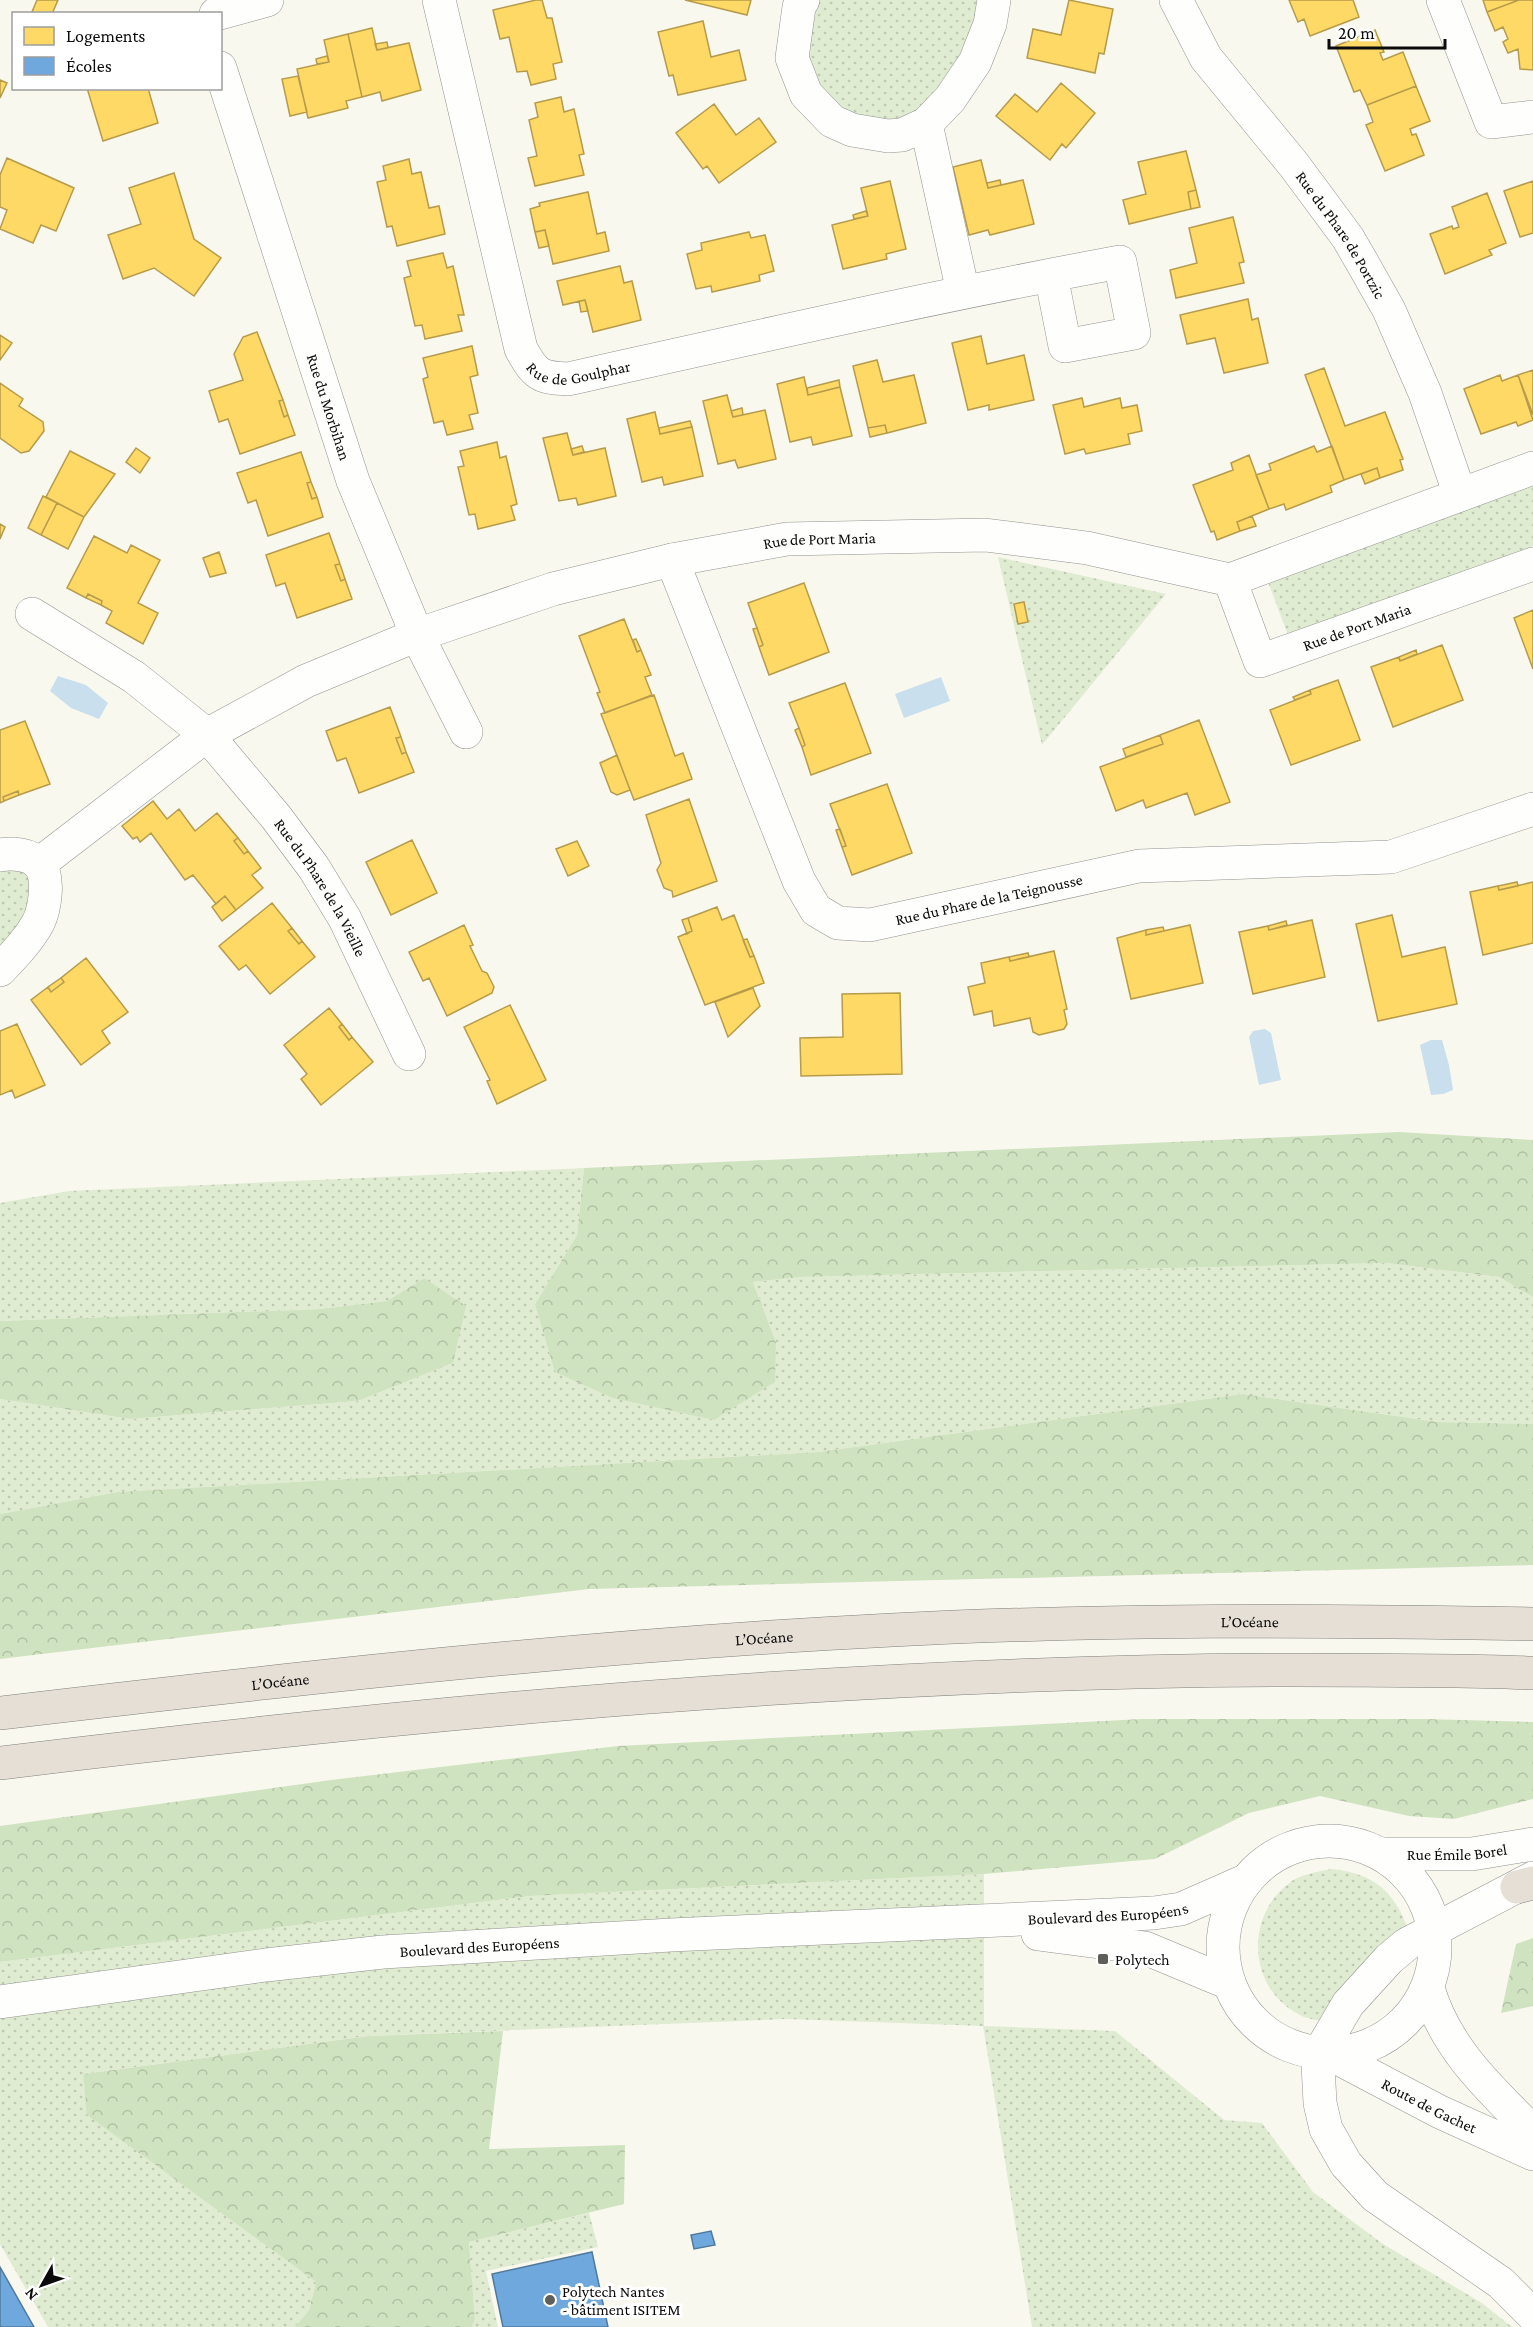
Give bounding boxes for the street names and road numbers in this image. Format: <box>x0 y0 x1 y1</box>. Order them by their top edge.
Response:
street label: Rue du Phare de Portzic <box>1292 168 1389 302</box>
street label: Rue du Morbihan <box>304 352 354 463</box>
street label: Rue de Goulphar <box>523 357 632 388</box>
street label: Rue de Port Maria <box>762 529 877 552</box>
street label: Rue de Port Maria <box>1301 600 1414 654</box>
street label: Rue du Phare de la Vieille <box>271 815 369 959</box>
street label: Rue du Phare de la Teignousse <box>894 871 1084 928</box>
street label: L’Océane <box>1221 1613 1279 1630</box>
street label: L’Océane <box>735 1628 794 1648</box>
street label: L’Océane <box>250 1670 310 1693</box>
street label: Rue Émile Borel <box>1407 1840 1508 1863</box>
street label: Boulevard des Européens <box>1027 1899 1191 1928</box>
street label: Boulevard des Européens <box>399 1934 560 1960</box>
street label: Route de Gachet <box>1379 2075 1480 2137</box>

